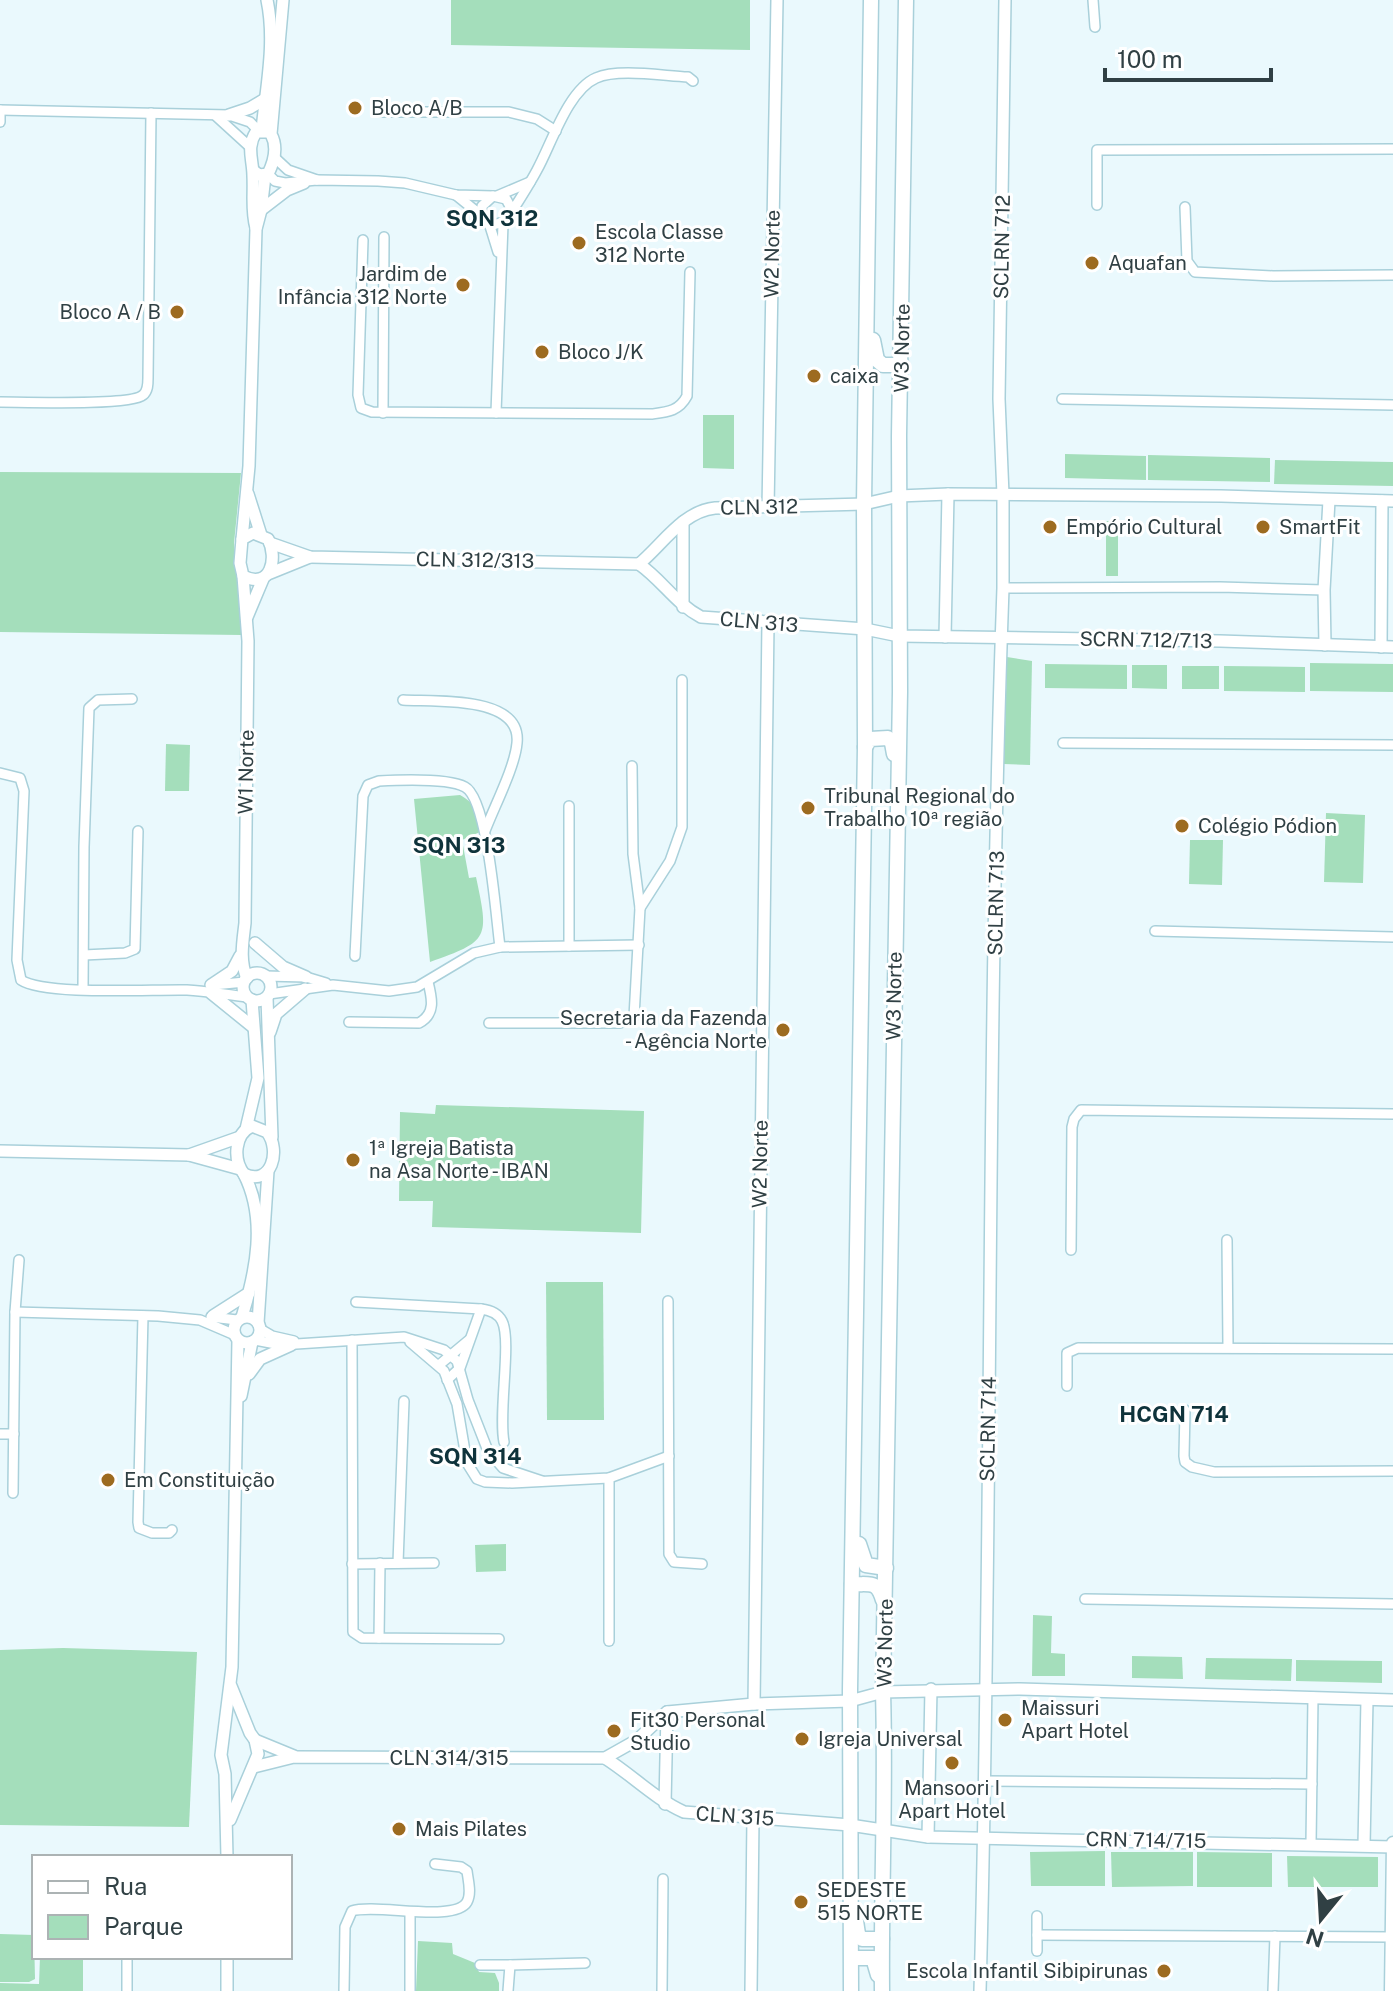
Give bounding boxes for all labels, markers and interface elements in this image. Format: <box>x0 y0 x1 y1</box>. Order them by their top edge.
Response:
scale bar <box>1105 32 1271 82</box>
text: 100 m <box>1117 45 1183 73</box>
place label: Bloco A/B <box>371 96 463 120</box>
marker: Bloco A/B <box>346 99 364 117</box>
street label: SCLRN 712 <box>989 195 1015 299</box>
district label: SQN 312 <box>446 205 538 231</box>
street label: W2 Norte <box>759 210 785 298</box>
place label: Escola Classe 312 Norte <box>595 220 724 267</box>
marker: Escola Classe 312 Norte <box>570 234 588 252</box>
place label: Aquafan <box>1108 251 1187 275</box>
marker: Aquafan <box>1083 254 1101 272</box>
place label: Jardim de Infância 312 Norte <box>278 262 447 309</box>
marker: Jardim de Infância 312 Norte <box>454 276 472 294</box>
place label: Bloco A / B <box>60 300 161 324</box>
marker: Bloco A / B <box>168 303 186 321</box>
street label: W3 Norte <box>889 303 915 393</box>
place label: Bloco J/K <box>558 340 644 364</box>
marker: Bloco J/K <box>533 343 551 361</box>
place label: caixa <box>830 364 879 388</box>
marker: caixa <box>805 367 823 385</box>
street label: CLN 312 <box>720 494 798 520</box>
place label: Empório Cultural <box>1066 515 1222 539</box>
place label: SmartFit <box>1279 515 1361 539</box>
marker: Empório Cultural <box>1041 518 1059 536</box>
marker: SmartFit <box>1254 518 1272 536</box>
street label: CLN 312/313 <box>416 547 534 573</box>
street label: CLN 313 <box>719 607 799 637</box>
street label: SCRN 712/713 <box>1079 627 1213 653</box>
street label: W1 Norte <box>233 729 259 815</box>
place label: Tribunal Regional do Trabalho 10ª região <box>824 784 1015 831</box>
marker: Tribunal Regional do Trabalho 10ª região <box>799 799 817 817</box>
place label: Colégio Pódion <box>1198 814 1337 838</box>
marker: Colégio Pódion <box>1173 817 1191 835</box>
district label: SQN 313 <box>413 832 505 858</box>
street label: SCLRN 713 <box>983 850 1009 956</box>
street label: W3 Norte <box>881 951 907 1041</box>
place label: Secretaria da Fazenda - Agência Norte <box>560 1006 767 1053</box>
marker: Secretaria da Fazenda - Agência Norte <box>774 1021 792 1039</box>
street label: W2 Norte <box>747 1120 773 1208</box>
place label: 1ª Igreja Batista na Asa Norte - IBAN <box>369 1136 549 1183</box>
marker: 1ª Igreja Batista na Asa Norte - IBAN <box>344 1151 362 1169</box>
street label: SCLRN 714 <box>975 1376 1001 1482</box>
district label: HCGN 714 <box>1119 1401 1229 1427</box>
district label: SQN 314 <box>429 1443 521 1469</box>
place label: Em Constituição <box>124 1468 275 1492</box>
marker: Em Constituição <box>99 1471 117 1489</box>
street label: W3 Norte <box>872 1598 898 1688</box>
place label: Maissuri Apart Hotel <box>1021 1696 1129 1743</box>
place label: Fit30 Personal Studio <box>630 1708 766 1755</box>
marker: Maissuri Apart Hotel <box>996 1711 1014 1729</box>
marker: Fit30 Personal Studio <box>605 1722 623 1740</box>
place label: Igreja Universal <box>818 1727 963 1751</box>
marker: Igreja Universal <box>793 1730 811 1748</box>
street label: CLN 314/315 <box>389 1746 509 1770</box>
marker: Mansoori I Apart Hotel <box>943 1754 961 1772</box>
place label: Mansoori I Apart Hotel <box>898 1776 1006 1823</box>
street label: CLN 315 <box>695 1801 775 1831</box>
place label: Mais Pilates <box>415 1817 527 1841</box>
marker: Mais Pilates <box>390 1820 408 1838</box>
street label: CRN 714/715 <box>1085 1827 1207 1853</box>
legend <box>32 1855 292 1959</box>
text: Rua <box>104 1872 147 1900</box>
place label: SEDESTE 515 NORTE <box>817 1878 923 1925</box>
north arrow <box>1281 1879 1361 1959</box>
marker: SEDESTE 515 NORTE <box>792 1893 810 1911</box>
text: Parque <box>104 1912 183 1940</box>
text: N <box>1303 1923 1327 1953</box>
place label: Escola Infantil Sibipirunas <box>906 1959 1148 1983</box>
marker: Escola Infantil Sibipirunas <box>1155 1962 1173 1980</box>

